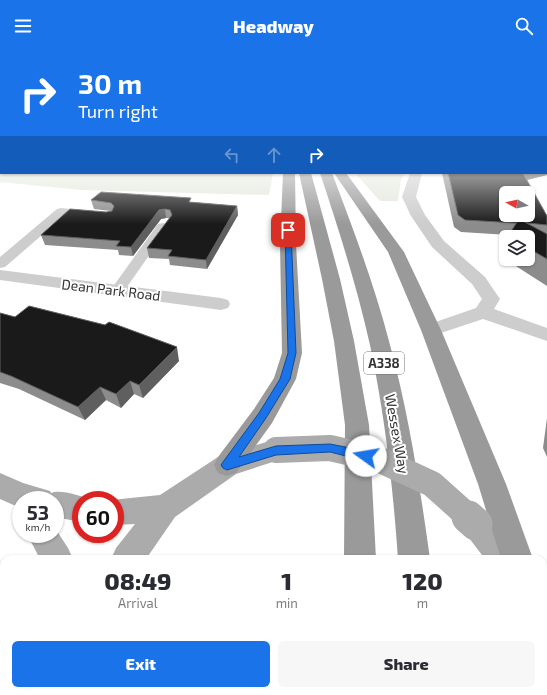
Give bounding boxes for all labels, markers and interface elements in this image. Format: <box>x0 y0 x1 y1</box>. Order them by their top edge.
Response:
icon: menu <box>12 15 34 37</box>
text: Headway <box>233 15 314 37</box>
icon: search <box>513 15 535 37</box>
text: 30 m <box>78 66 142 100</box>
icon: right <box>12 68 64 120</box>
text: Turn right <box>78 100 158 122</box>
icon: left <box>221 144 243 166</box>
icon: ahead <box>263 144 285 166</box>
icon: right <box>305 144 327 166</box>
north arrow <box>499 186 535 222</box>
map controls <box>499 186 535 266</box>
pin <box>271 213 305 247</box>
icon: arrive <box>277 219 299 241</box>
button: layers <box>499 230 535 266</box>
street label: Dean Park Road <box>61 275 162 304</box>
road number: A338 <box>364 352 404 374</box>
street label: Wessex Way <box>382 393 413 476</box>
position arrow <box>345 435 387 477</box>
speed limit sign: 60 <box>72 491 124 543</box>
text: 53 <box>27 500 49 524</box>
text: km/h <box>26 521 50 533</box>
text: 08:49 <box>104 566 171 595</box>
text: 1 <box>281 566 292 595</box>
text: 120 <box>402 566 443 595</box>
text: Arrival <box>118 595 158 611</box>
text: min <box>276 595 298 611</box>
text: m <box>417 595 428 611</box>
button: Exit <box>12 641 270 687</box>
button: Share <box>278 641 535 687</box>

